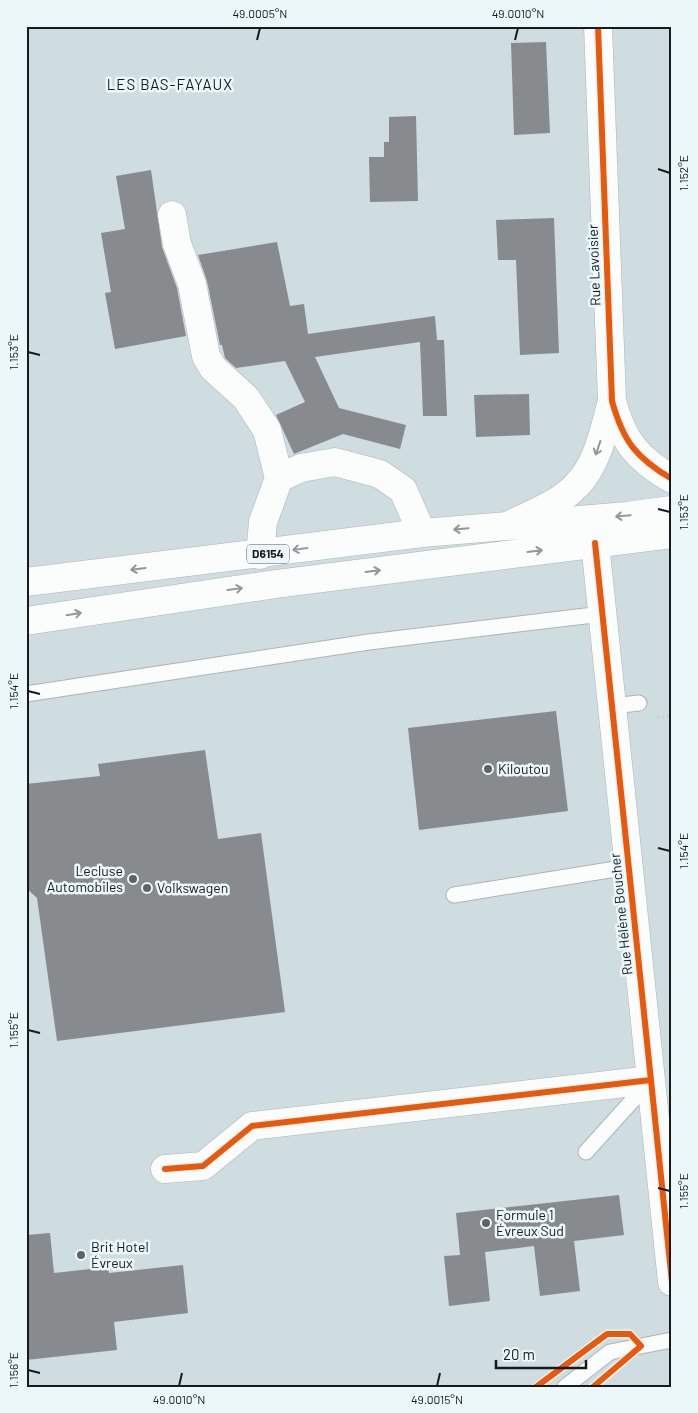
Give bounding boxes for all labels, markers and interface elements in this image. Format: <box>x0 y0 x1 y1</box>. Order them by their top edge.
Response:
text: 49.0005°N <box>233 6 288 20</box>
text: 49.0010°N <box>492 6 544 20</box>
district label: LES BAS-FAYAUX <box>107 75 233 93</box>
text: 1.152°E <box>676 155 690 191</box>
street label: Rue Lavoisier <box>584 224 603 306</box>
text: 1.153°E <box>6 334 20 370</box>
one-way arrow <box>593 440 602 455</box>
text: 1.153°E <box>676 494 690 530</box>
one-way arrow <box>616 511 632 521</box>
one-way arrow <box>453 524 469 534</box>
road number: D6154 <box>247 544 289 564</box>
one-way arrow <box>292 545 308 555</box>
one-way arrow <box>526 545 542 555</box>
one-way arrow <box>131 564 147 574</box>
one-way arrow <box>365 566 381 576</box>
one-way arrow <box>227 584 243 594</box>
one-way arrow <box>66 608 82 618</box>
text: 1.154°E <box>6 673 20 709</box>
place label: Kiloutou <box>498 760 549 777</box>
marker: Kiloutou <box>482 763 494 775</box>
text: 1.154°E <box>676 833 690 869</box>
street label: Rue Hélène Boucher <box>606 852 635 976</box>
place label: Lecluse Automobiles <box>47 862 123 895</box>
marker: Lecluse Automobiles <box>127 873 139 885</box>
place label: Volkswagen <box>157 879 228 896</box>
marker: Volkswagen <box>141 882 153 894</box>
text: 1.155°E <box>6 1012 20 1048</box>
text: 1.155°E <box>676 1173 690 1209</box>
place label: Formule 1 Évreux Sud <box>496 1206 564 1239</box>
marker: Formule 1 Évreux Sud <box>480 1217 492 1229</box>
place label: Brit Hotel Évreux <box>91 1238 149 1271</box>
marker: Brit Hotel Évreux <box>75 1249 87 1261</box>
scale bar <box>496 1338 586 1370</box>
text: 20 m <box>503 1345 535 1363</box>
text: 1.156°E <box>6 1352 20 1388</box>
text: 49.0010°N <box>153 1392 205 1406</box>
text: 49.0015°N <box>411 1392 463 1406</box>

